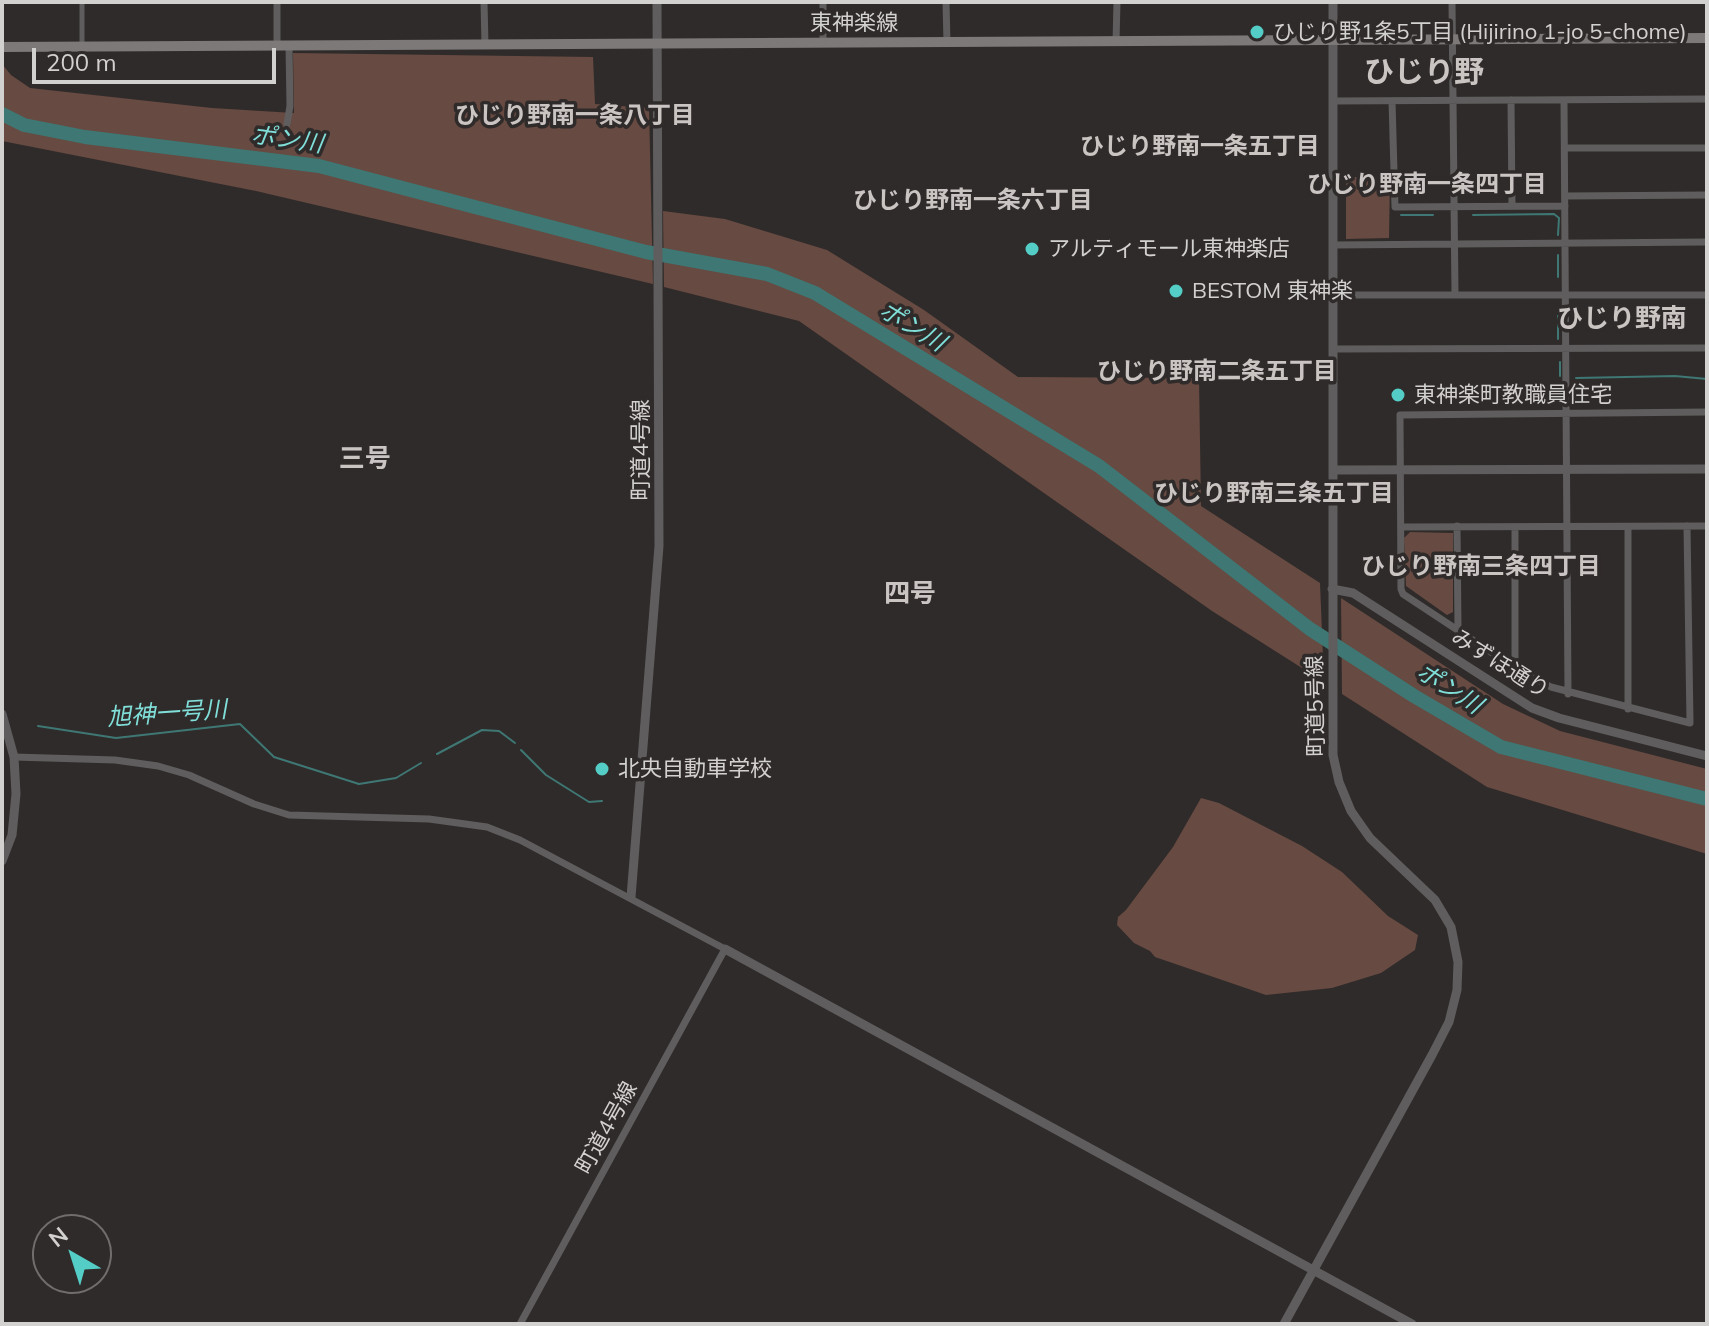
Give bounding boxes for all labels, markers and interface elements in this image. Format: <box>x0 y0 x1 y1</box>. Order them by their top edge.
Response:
street label: 東神楽線 <box>810 10 898 36</box>
place label: ひじり野1条5丁目 (Hijirino 1-jo 5-chome) <box>1273 19 1687 45</box>
marker: ひじり野1条5丁目 (Hijirino 1-jo 5-chome) <box>1248 23 1266 41</box>
scale bar <box>36 32 280 82</box>
text: 200 m <box>46 47 117 77</box>
district label: ひじり野 <box>1364 55 1484 91</box>
district label: ひじり野南一条八丁目 <box>455 102 695 130</box>
water label: ポン川 <box>249 121 325 159</box>
district label: ひじり野南一条五丁目 <box>1080 133 1320 161</box>
district label: ひじり野南一条四丁目 <box>1307 171 1547 199</box>
district label: ひじり野南一条六丁目 <box>853 187 1093 215</box>
place label: アルティモール東神楽店 <box>1048 236 1290 262</box>
marker: アルティモール東神楽店 <box>1023 240 1041 258</box>
place label: BESTOM 東神楽 <box>1192 278 1353 304</box>
marker: BESTOM 東神楽 <box>1167 282 1185 300</box>
water label: ポン川 <box>874 296 950 358</box>
district label: ひじり野南 <box>1557 303 1687 335</box>
district label: ひじり野南二条五丁目 <box>1097 358 1337 386</box>
place label: 東神楽町教職員住宅 <box>1414 382 1612 408</box>
marker: 東神楽町教職員住宅 <box>1389 386 1407 404</box>
street label: 町道4号線 <box>628 399 654 501</box>
district label: 三号 <box>339 443 391 475</box>
district label: ひじり野南三条五丁目 <box>1154 480 1394 508</box>
district label: ひじり野南三条四丁目 <box>1361 553 1601 581</box>
district label: 四号 <box>884 578 936 610</box>
street label: みずほ通り <box>1446 624 1554 704</box>
street label: 町道5号線 <box>1302 655 1330 757</box>
water label: ポン川 <box>1411 658 1487 720</box>
water label: 旭神一号川 <box>106 695 228 733</box>
place label: 北央自動車学校 <box>618 756 772 782</box>
marker: 北央自動車学校 <box>593 760 611 778</box>
street label: 町道4号線 <box>571 1077 643 1179</box>
north arrow <box>32 1214 112 1294</box>
text: N <box>43 1221 73 1253</box>

